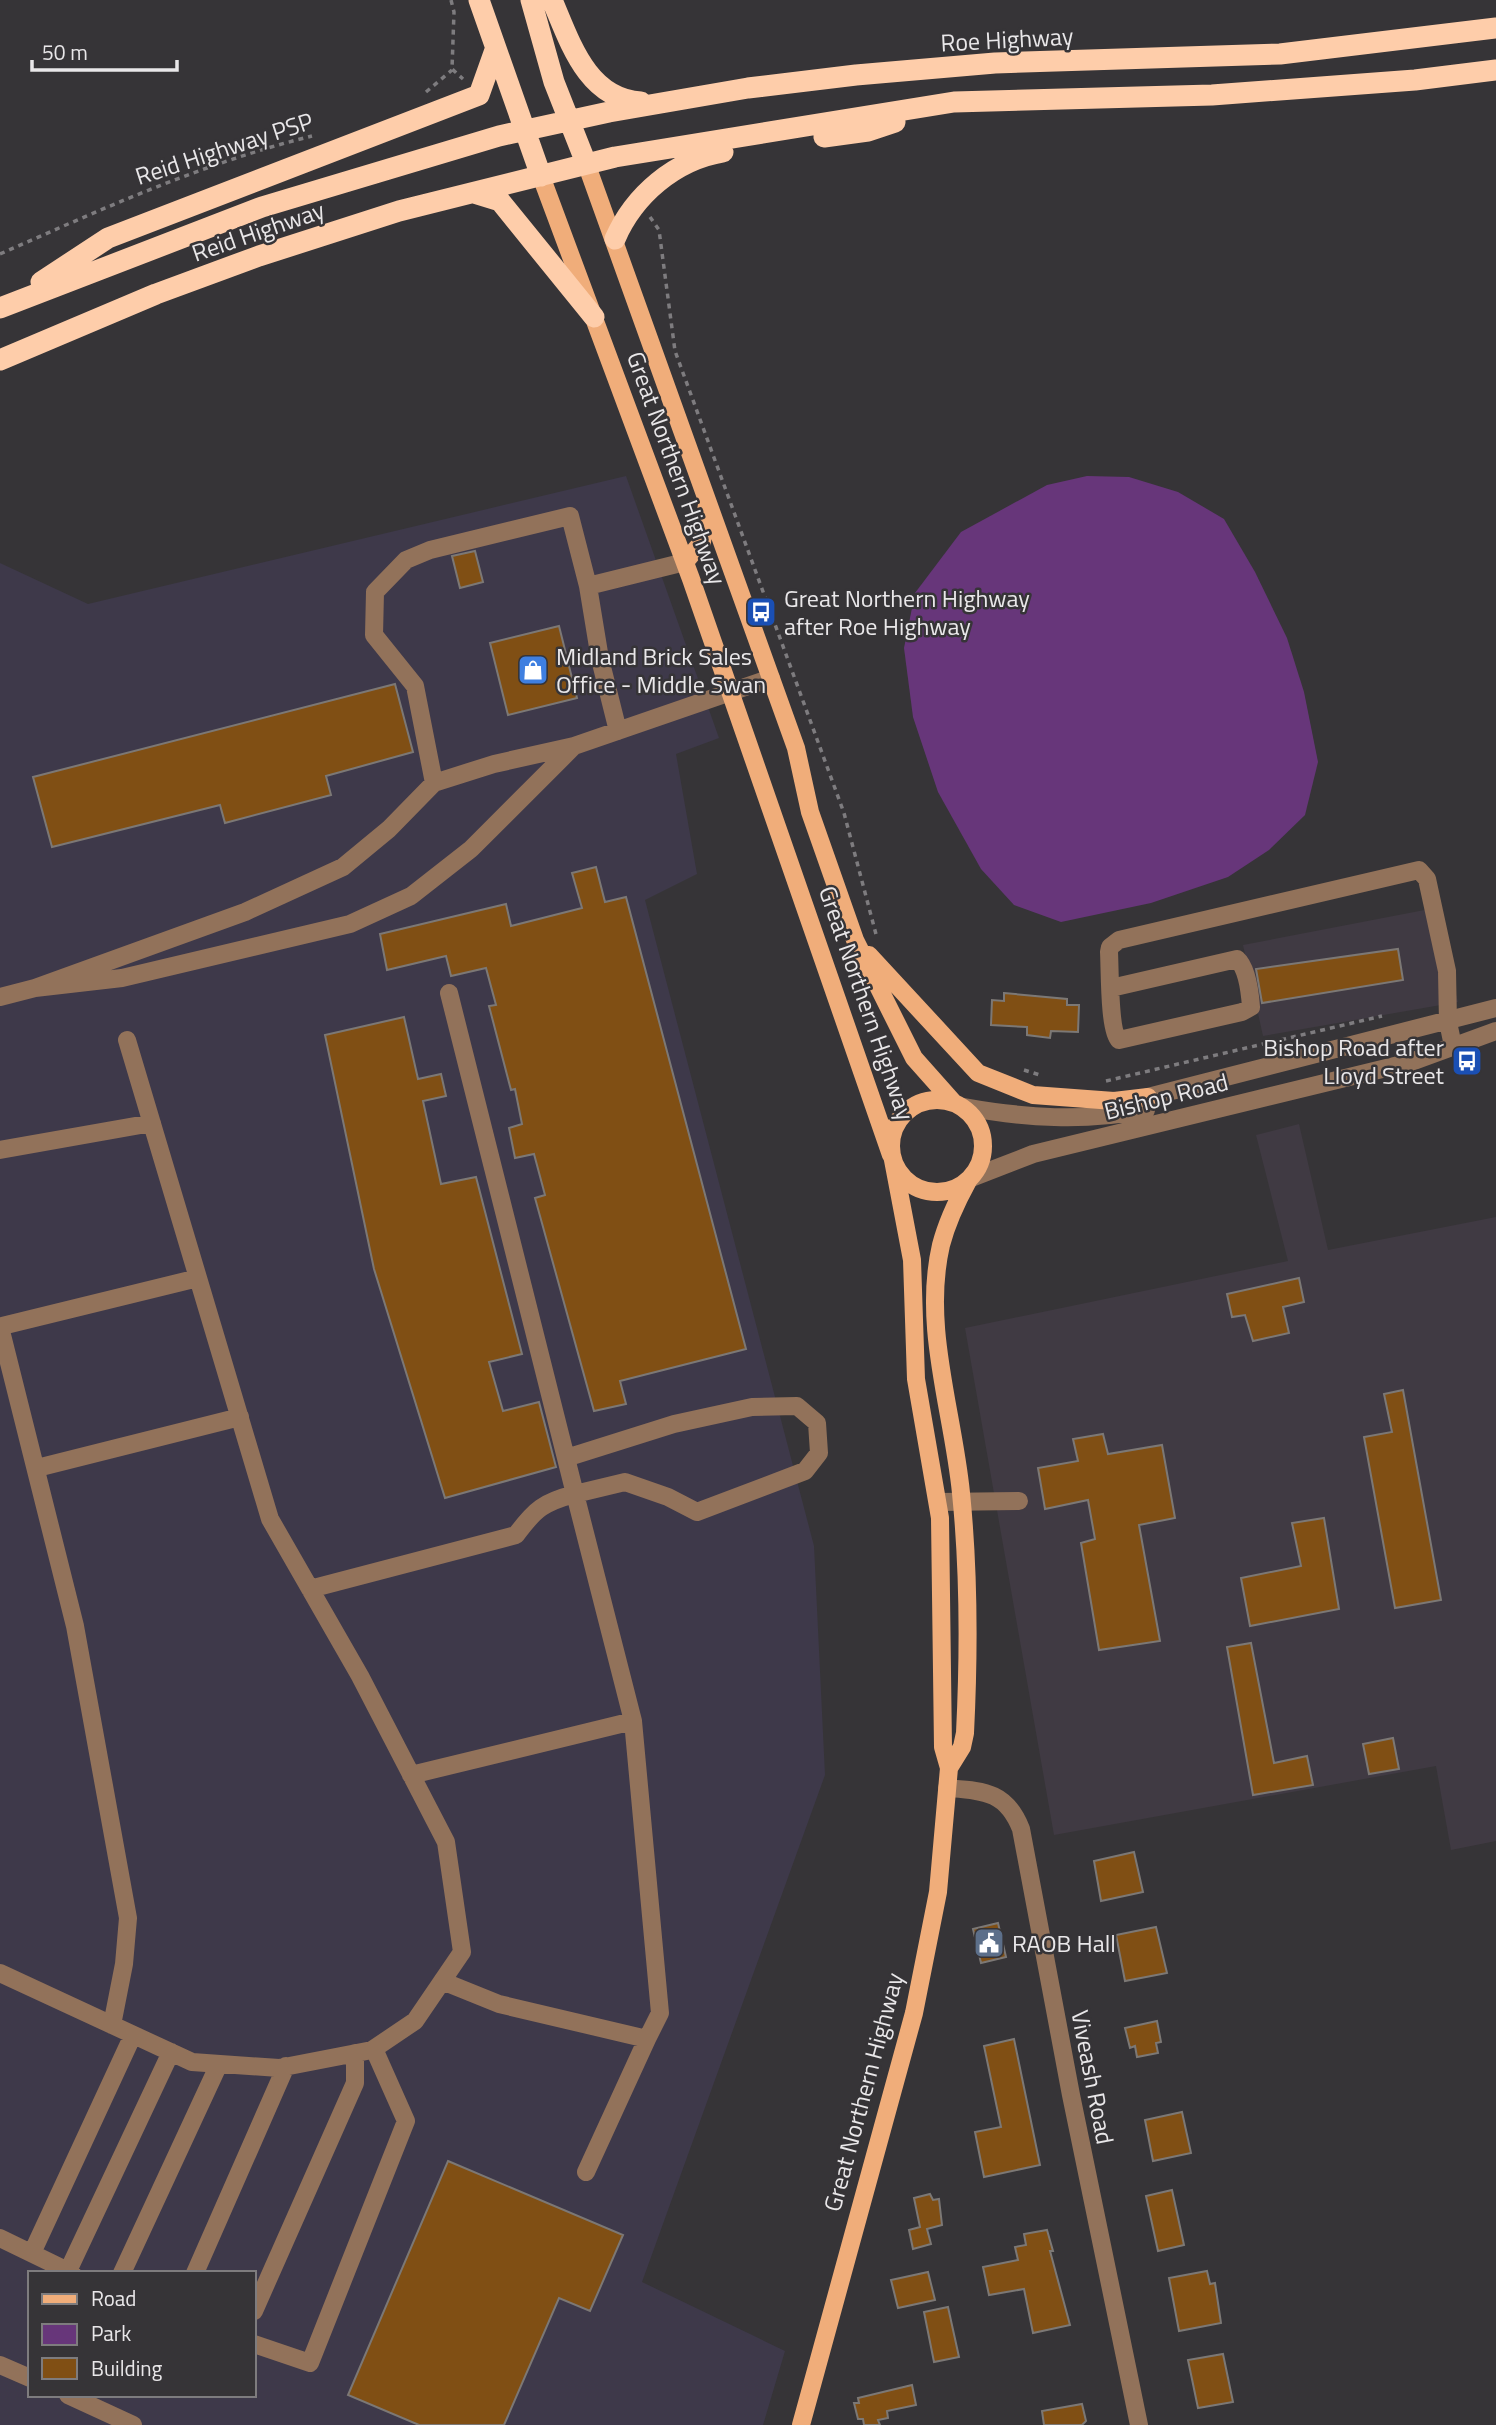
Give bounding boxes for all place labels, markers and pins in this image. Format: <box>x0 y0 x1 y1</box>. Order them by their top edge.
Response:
place label: Great Northern Highway after Roe Highway <box>784 580 1030 644</box>
bus stop icon: Great Northern Highway after Roe Highway <box>744 595 778 629</box>
place label: Midland Brick Sales Office - Middle Swan <box>556 638 766 702</box>
shop icon: Midland Brick Sales Office - Middle Swan <box>516 653 550 687</box>
place label: Bishop Road after Lloyd Street <box>1263 1029 1445 1093</box>
bus stop icon: Bishop Road after Lloyd Street <box>1450 1044 1484 1078</box>
place label: RAOB Hall <box>1012 1925 1116 1961</box>
public building icon: RAOB Hall <box>972 1926 1006 1960</box>

